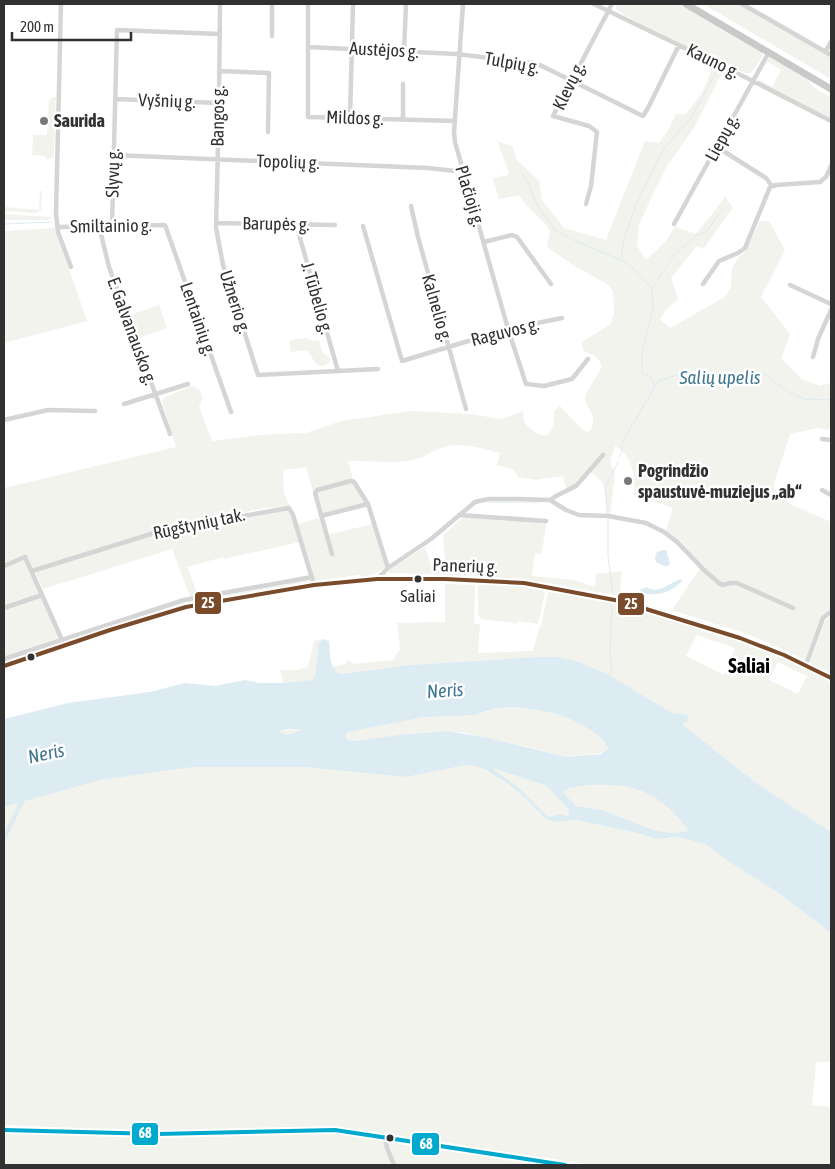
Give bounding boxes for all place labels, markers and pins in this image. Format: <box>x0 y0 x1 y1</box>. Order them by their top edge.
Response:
place label: Saurida <box>54 110 105 131</box>
marker: Saurida <box>38 115 50 127</box>
place label: Pogrindžio spaustuvė-muziejus „ab“ <box>638 460 802 502</box>
marker: Pogrindžio spaustuvė-muziejus „ab“ <box>622 475 634 487</box>
marker: Saliai <box>413 574 423 584</box>
place label: Saliai <box>400 586 436 606</box>
unlabelled marker <box>26 652 36 662</box>
unlabelled marker <box>385 1133 395 1143</box>

